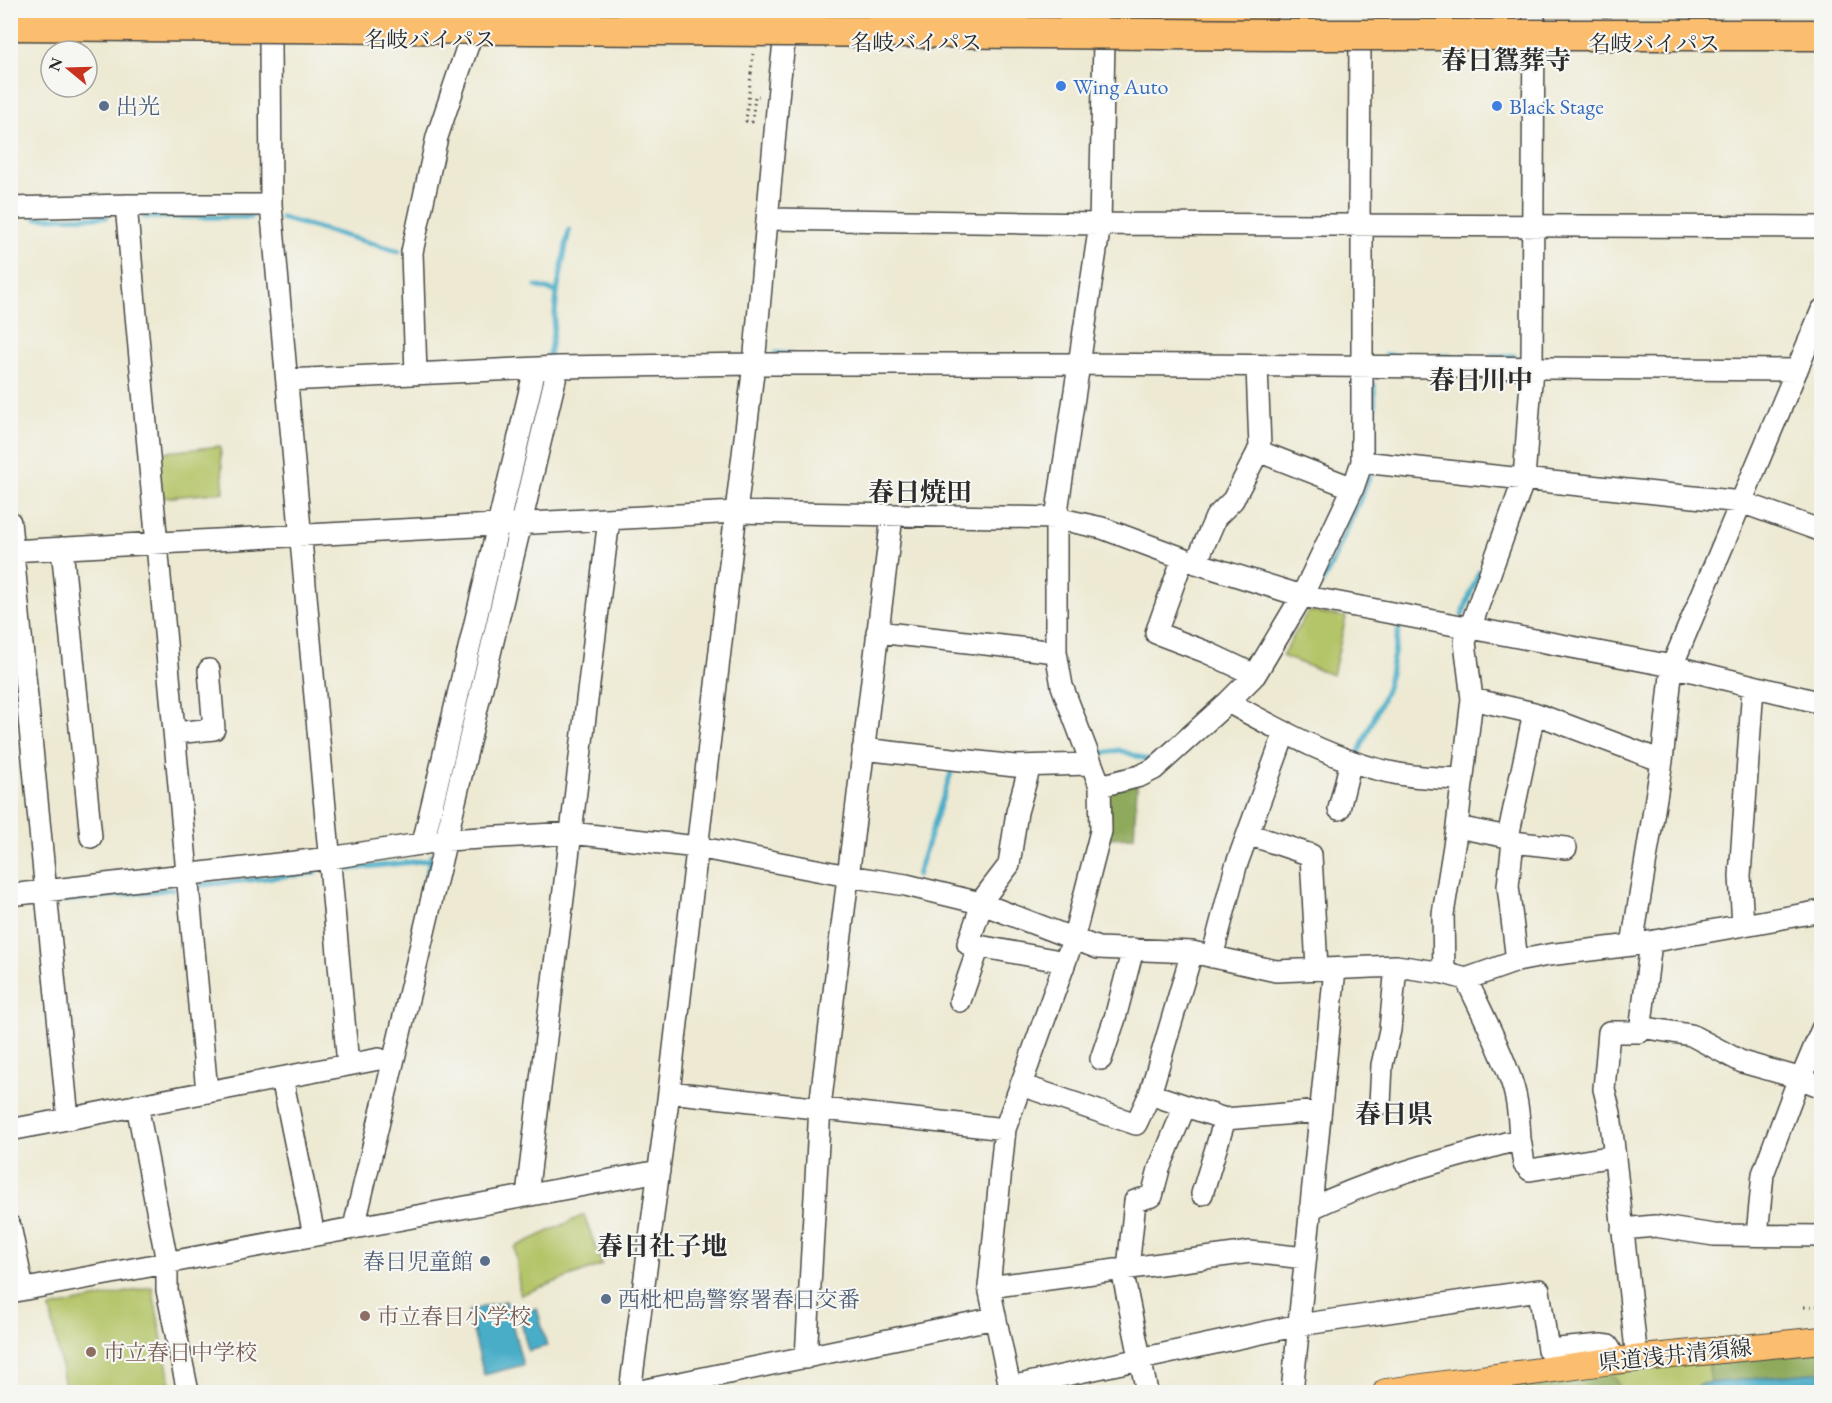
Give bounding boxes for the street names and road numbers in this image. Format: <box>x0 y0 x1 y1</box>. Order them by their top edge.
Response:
street label: 名岐バイパス <box>364 25 496 54</box>
street label: 名岐バイパス <box>850 28 982 57</box>
street label: 名岐バイパス <box>1588 29 1720 58</box>
street label: 県道浅井清須線 <box>1597 1333 1753 1377</box>

